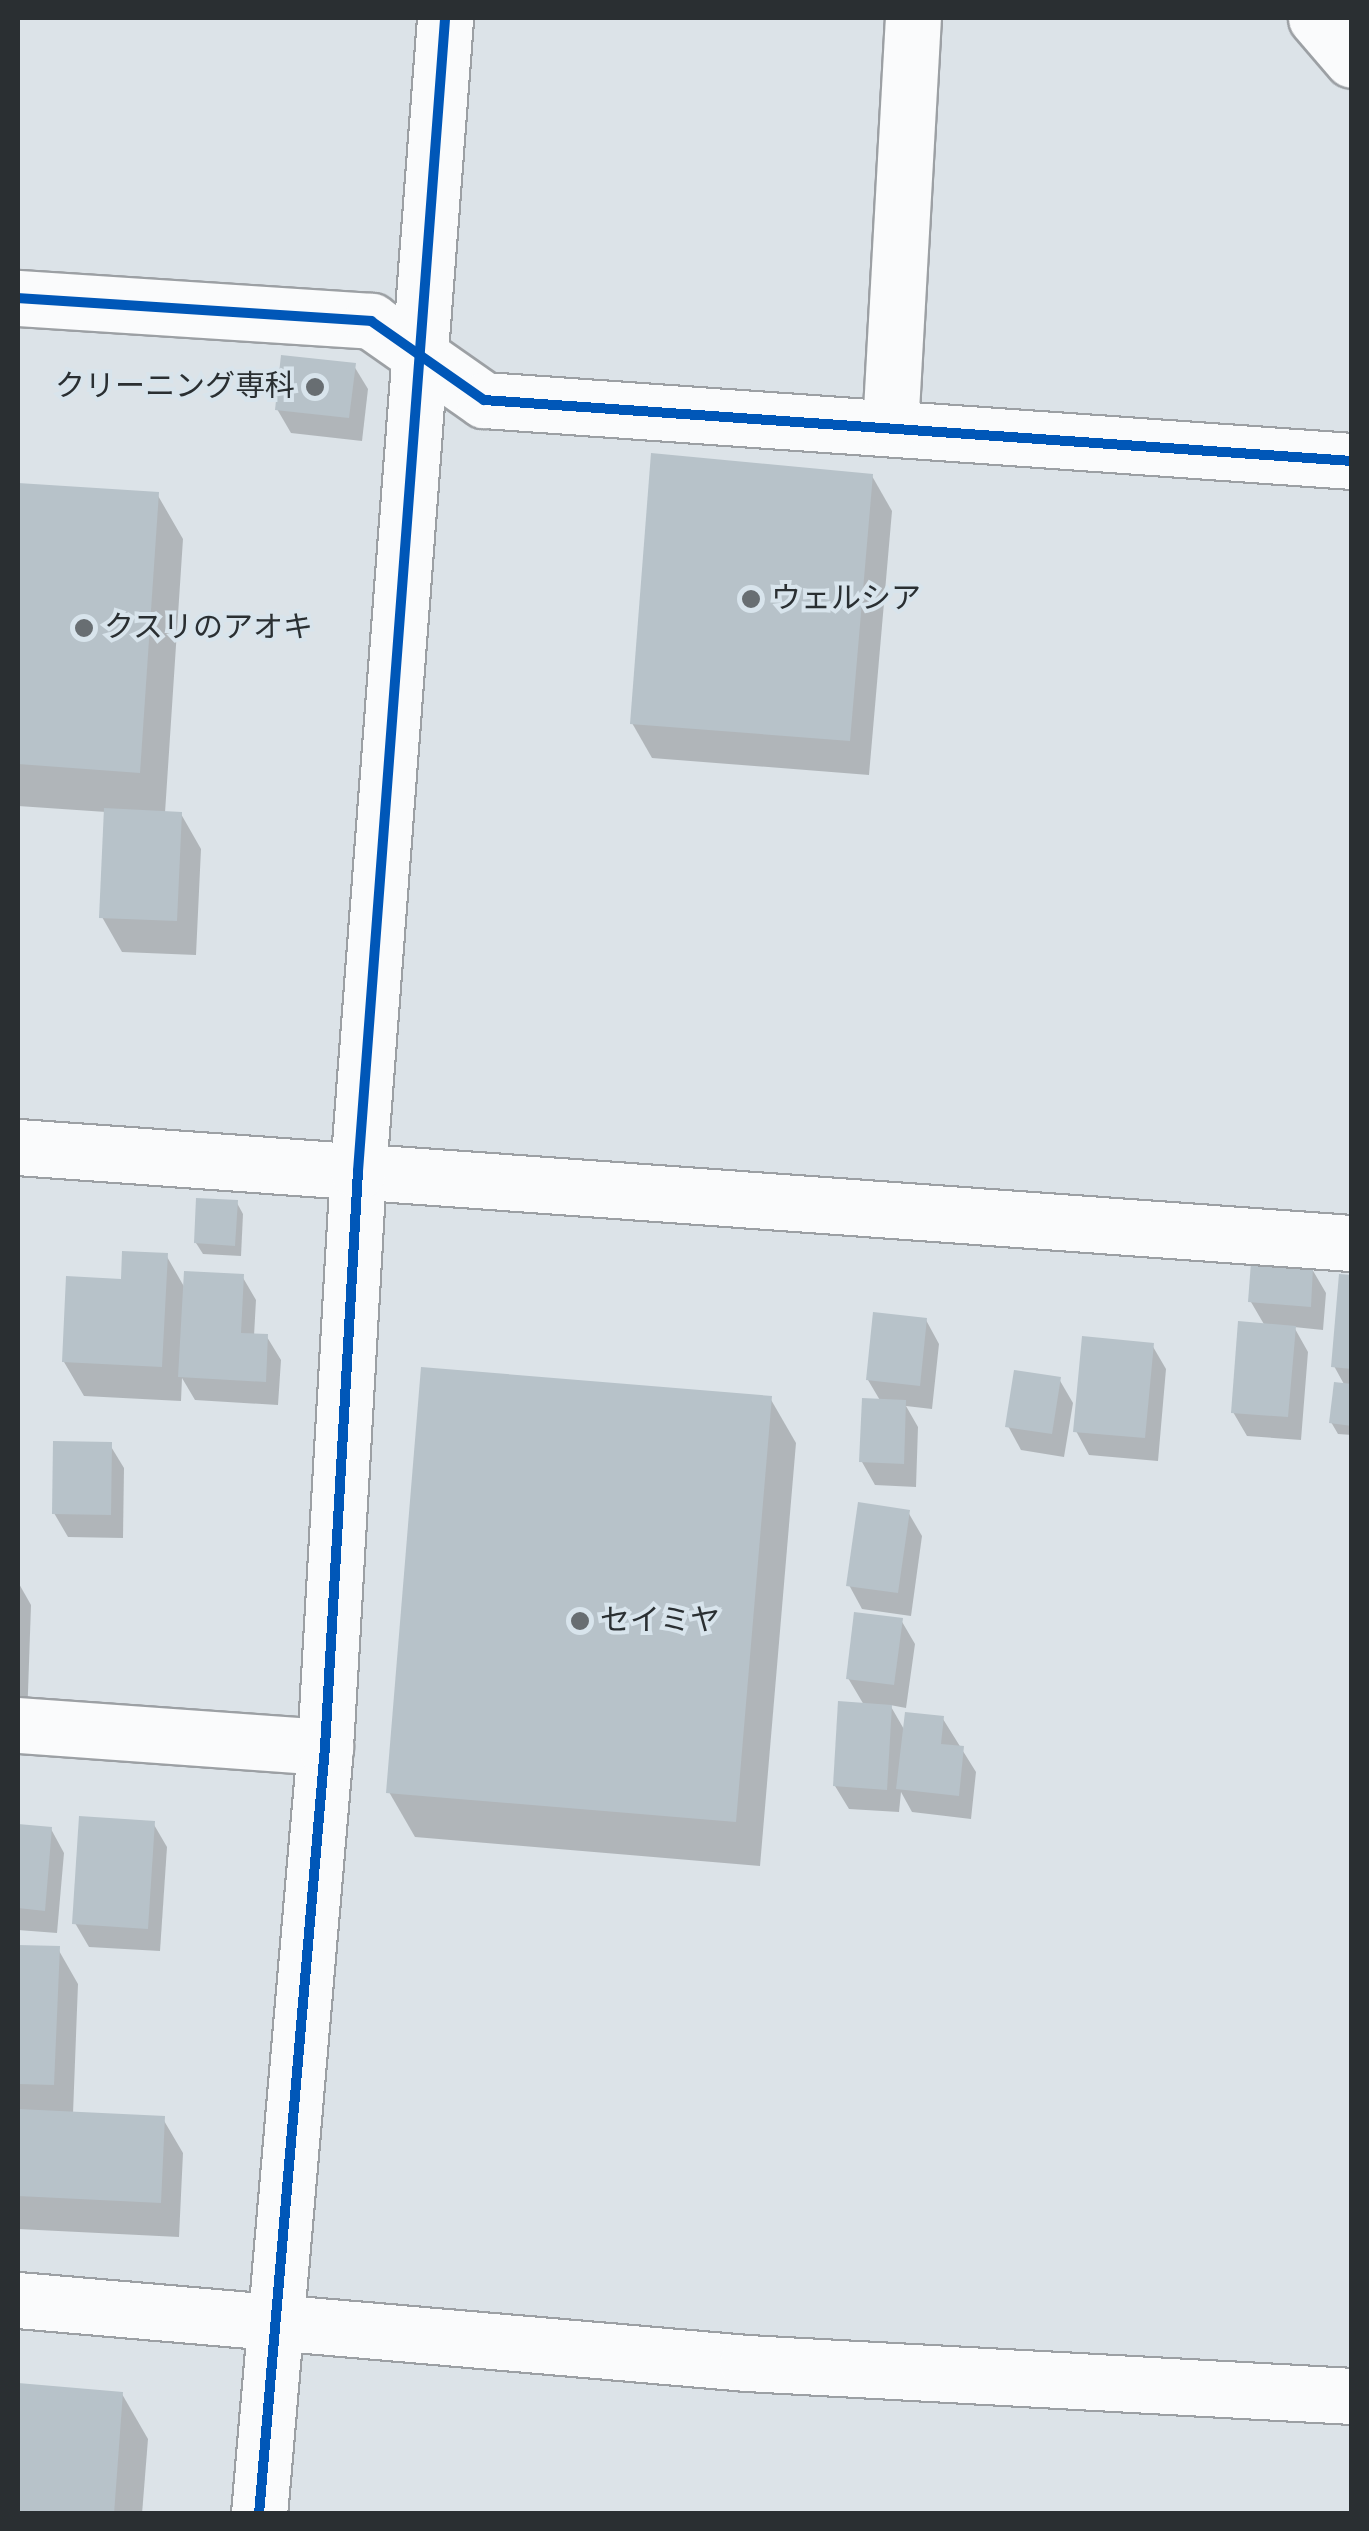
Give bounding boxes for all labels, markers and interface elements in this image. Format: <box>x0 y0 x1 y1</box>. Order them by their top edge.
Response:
place label: クリーニング専科 <box>55 369 295 405</box>
marker: クリーニング専科 <box>304 376 326 398</box>
place label: ウェルシア <box>771 581 921 617</box>
marker: ウェルシア <box>740 588 762 610</box>
place label: クスリのアオキ <box>104 610 314 646</box>
marker: クスリのアオキ <box>73 617 95 639</box>
place label: セイミヤ <box>600 1603 720 1639</box>
marker: セイミヤ <box>569 1610 591 1632</box>

